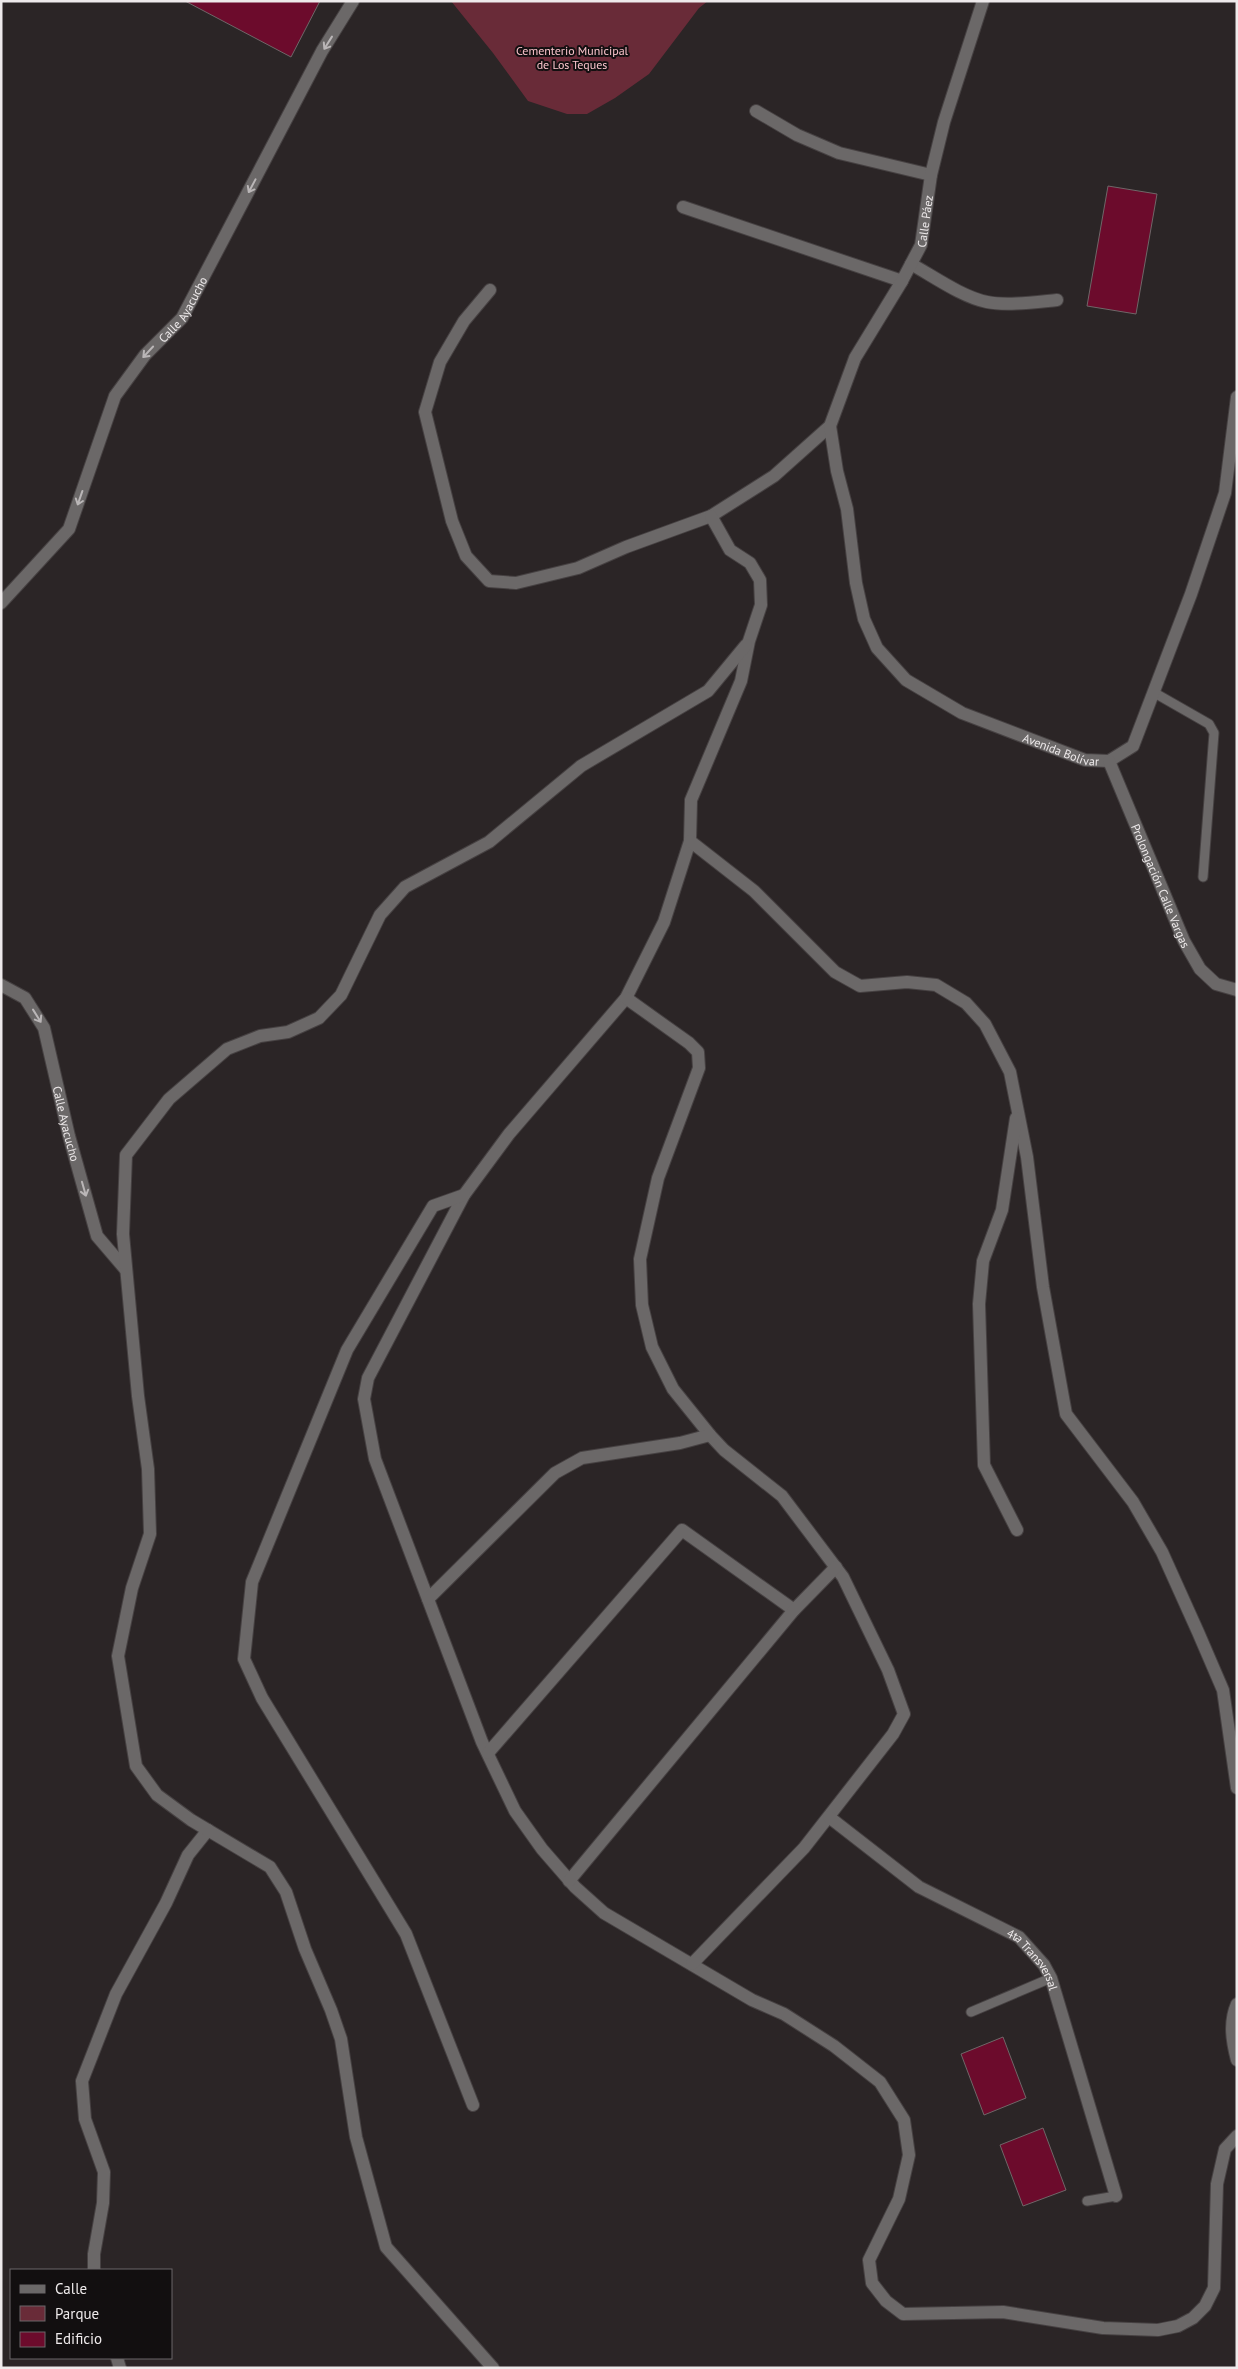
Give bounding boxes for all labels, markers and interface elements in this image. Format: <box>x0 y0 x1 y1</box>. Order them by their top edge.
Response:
one-way arrow <box>323 35 333 49</box>
park label: Cementerio Municipal de Los Teques <box>516 43 629 72</box>
one-way arrow <box>246 178 256 193</box>
street label: Calle Páez <box>913 194 936 248</box>
street label: Calle Ayacucho <box>155 274 210 345</box>
one-way arrow <box>142 346 154 359</box>
one-way arrow <box>75 490 84 505</box>
street label: Avenida Bolívar <box>1021 730 1099 768</box>
street label: Prolongación Calle Vargas <box>1128 821 1194 950</box>
one-way arrow <box>32 1009 42 1023</box>
street label: Calle Ayacucho <box>50 1084 83 1163</box>
one-way arrow <box>80 1181 90 1197</box>
street label: 4ta Transversal <box>1005 1925 1062 1992</box>
legend <box>10 2269 172 2359</box>
text: Calle <box>55 2279 87 2298</box>
text: Parque <box>55 2304 99 2323</box>
text: Edificio <box>55 2329 102 2348</box>

